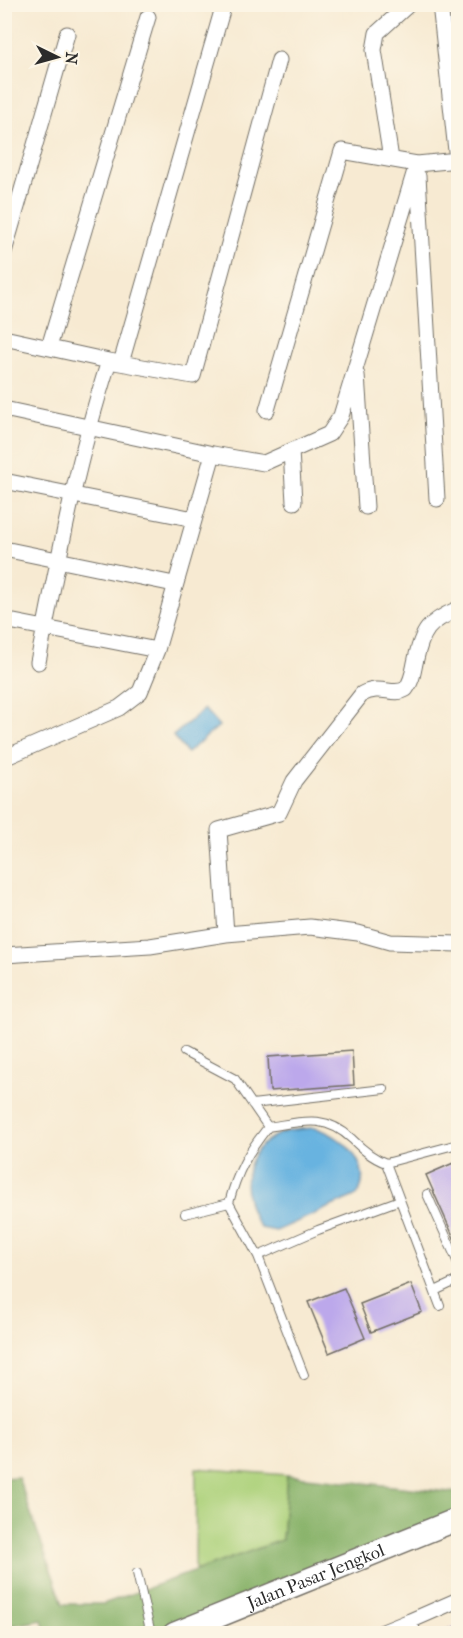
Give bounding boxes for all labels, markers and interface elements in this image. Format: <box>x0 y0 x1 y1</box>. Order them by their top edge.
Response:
north arrow <box>27 27 87 87</box>
text: N <box>61 51 81 66</box>
street label: Jalan Pasar Jengkol <box>242 1540 388 1615</box>

